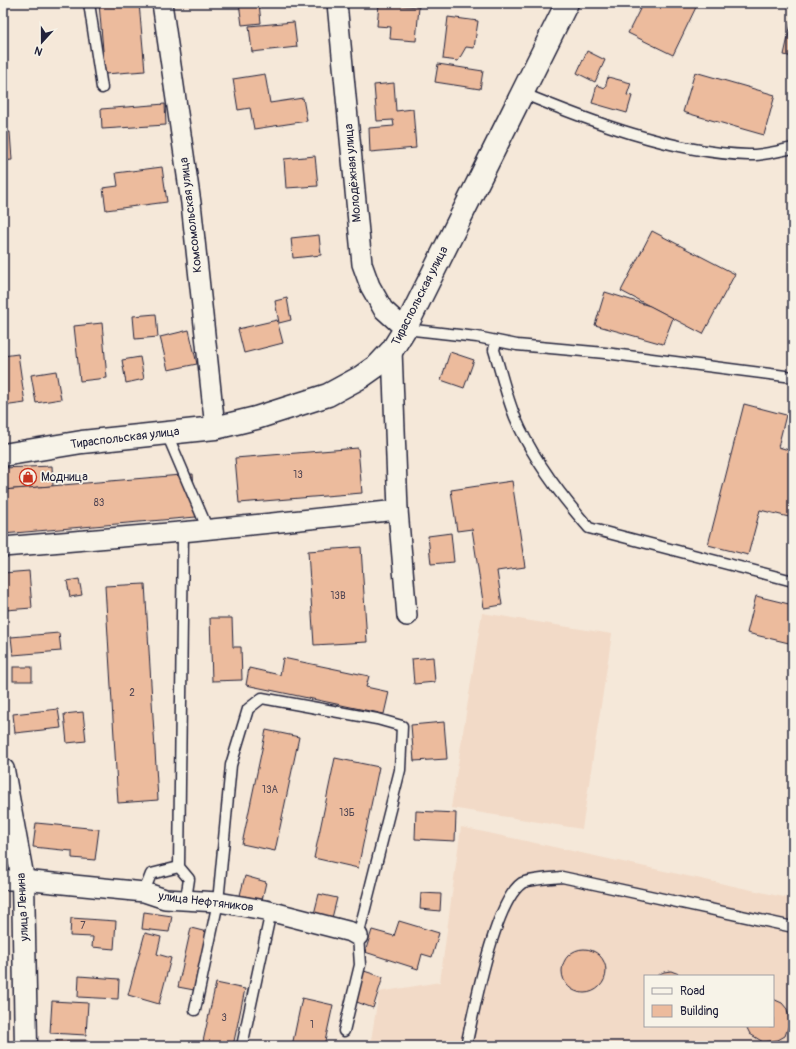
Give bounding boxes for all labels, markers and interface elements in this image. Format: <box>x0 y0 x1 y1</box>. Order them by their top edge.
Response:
north arrow <box>22 22 62 62</box>
text: N <box>32 43 44 58</box>
street label: Молодёжная улица <box>341 123 365 223</box>
street label: Комсомольская улица <box>176 156 206 273</box>
street label: Тираспольская улица <box>388 243 452 348</box>
street label: Тираспольская улица <box>70 424 181 452</box>
shop icon: Модница <box>18 467 38 487</box>
house number: 13 <box>293 469 303 481</box>
place label: Модница <box>41 470 88 485</box>
house number: 83 <box>94 497 105 509</box>
house number: 13В <box>330 590 346 602</box>
house number: 2 <box>129 687 135 699</box>
house number: 13А <box>262 784 278 796</box>
house number: 13Б <box>339 807 355 819</box>
street label: улица Ленина <box>14 872 32 943</box>
street label: улица Нефтяников <box>156 889 255 915</box>
house number: 7 <box>80 920 86 932</box>
legend <box>644 975 774 1027</box>
text: Road <box>680 984 705 999</box>
text: Building <box>680 1004 719 1019</box>
house number: 3 <box>221 1012 227 1024</box>
house number: 1 <box>310 1019 314 1031</box>

